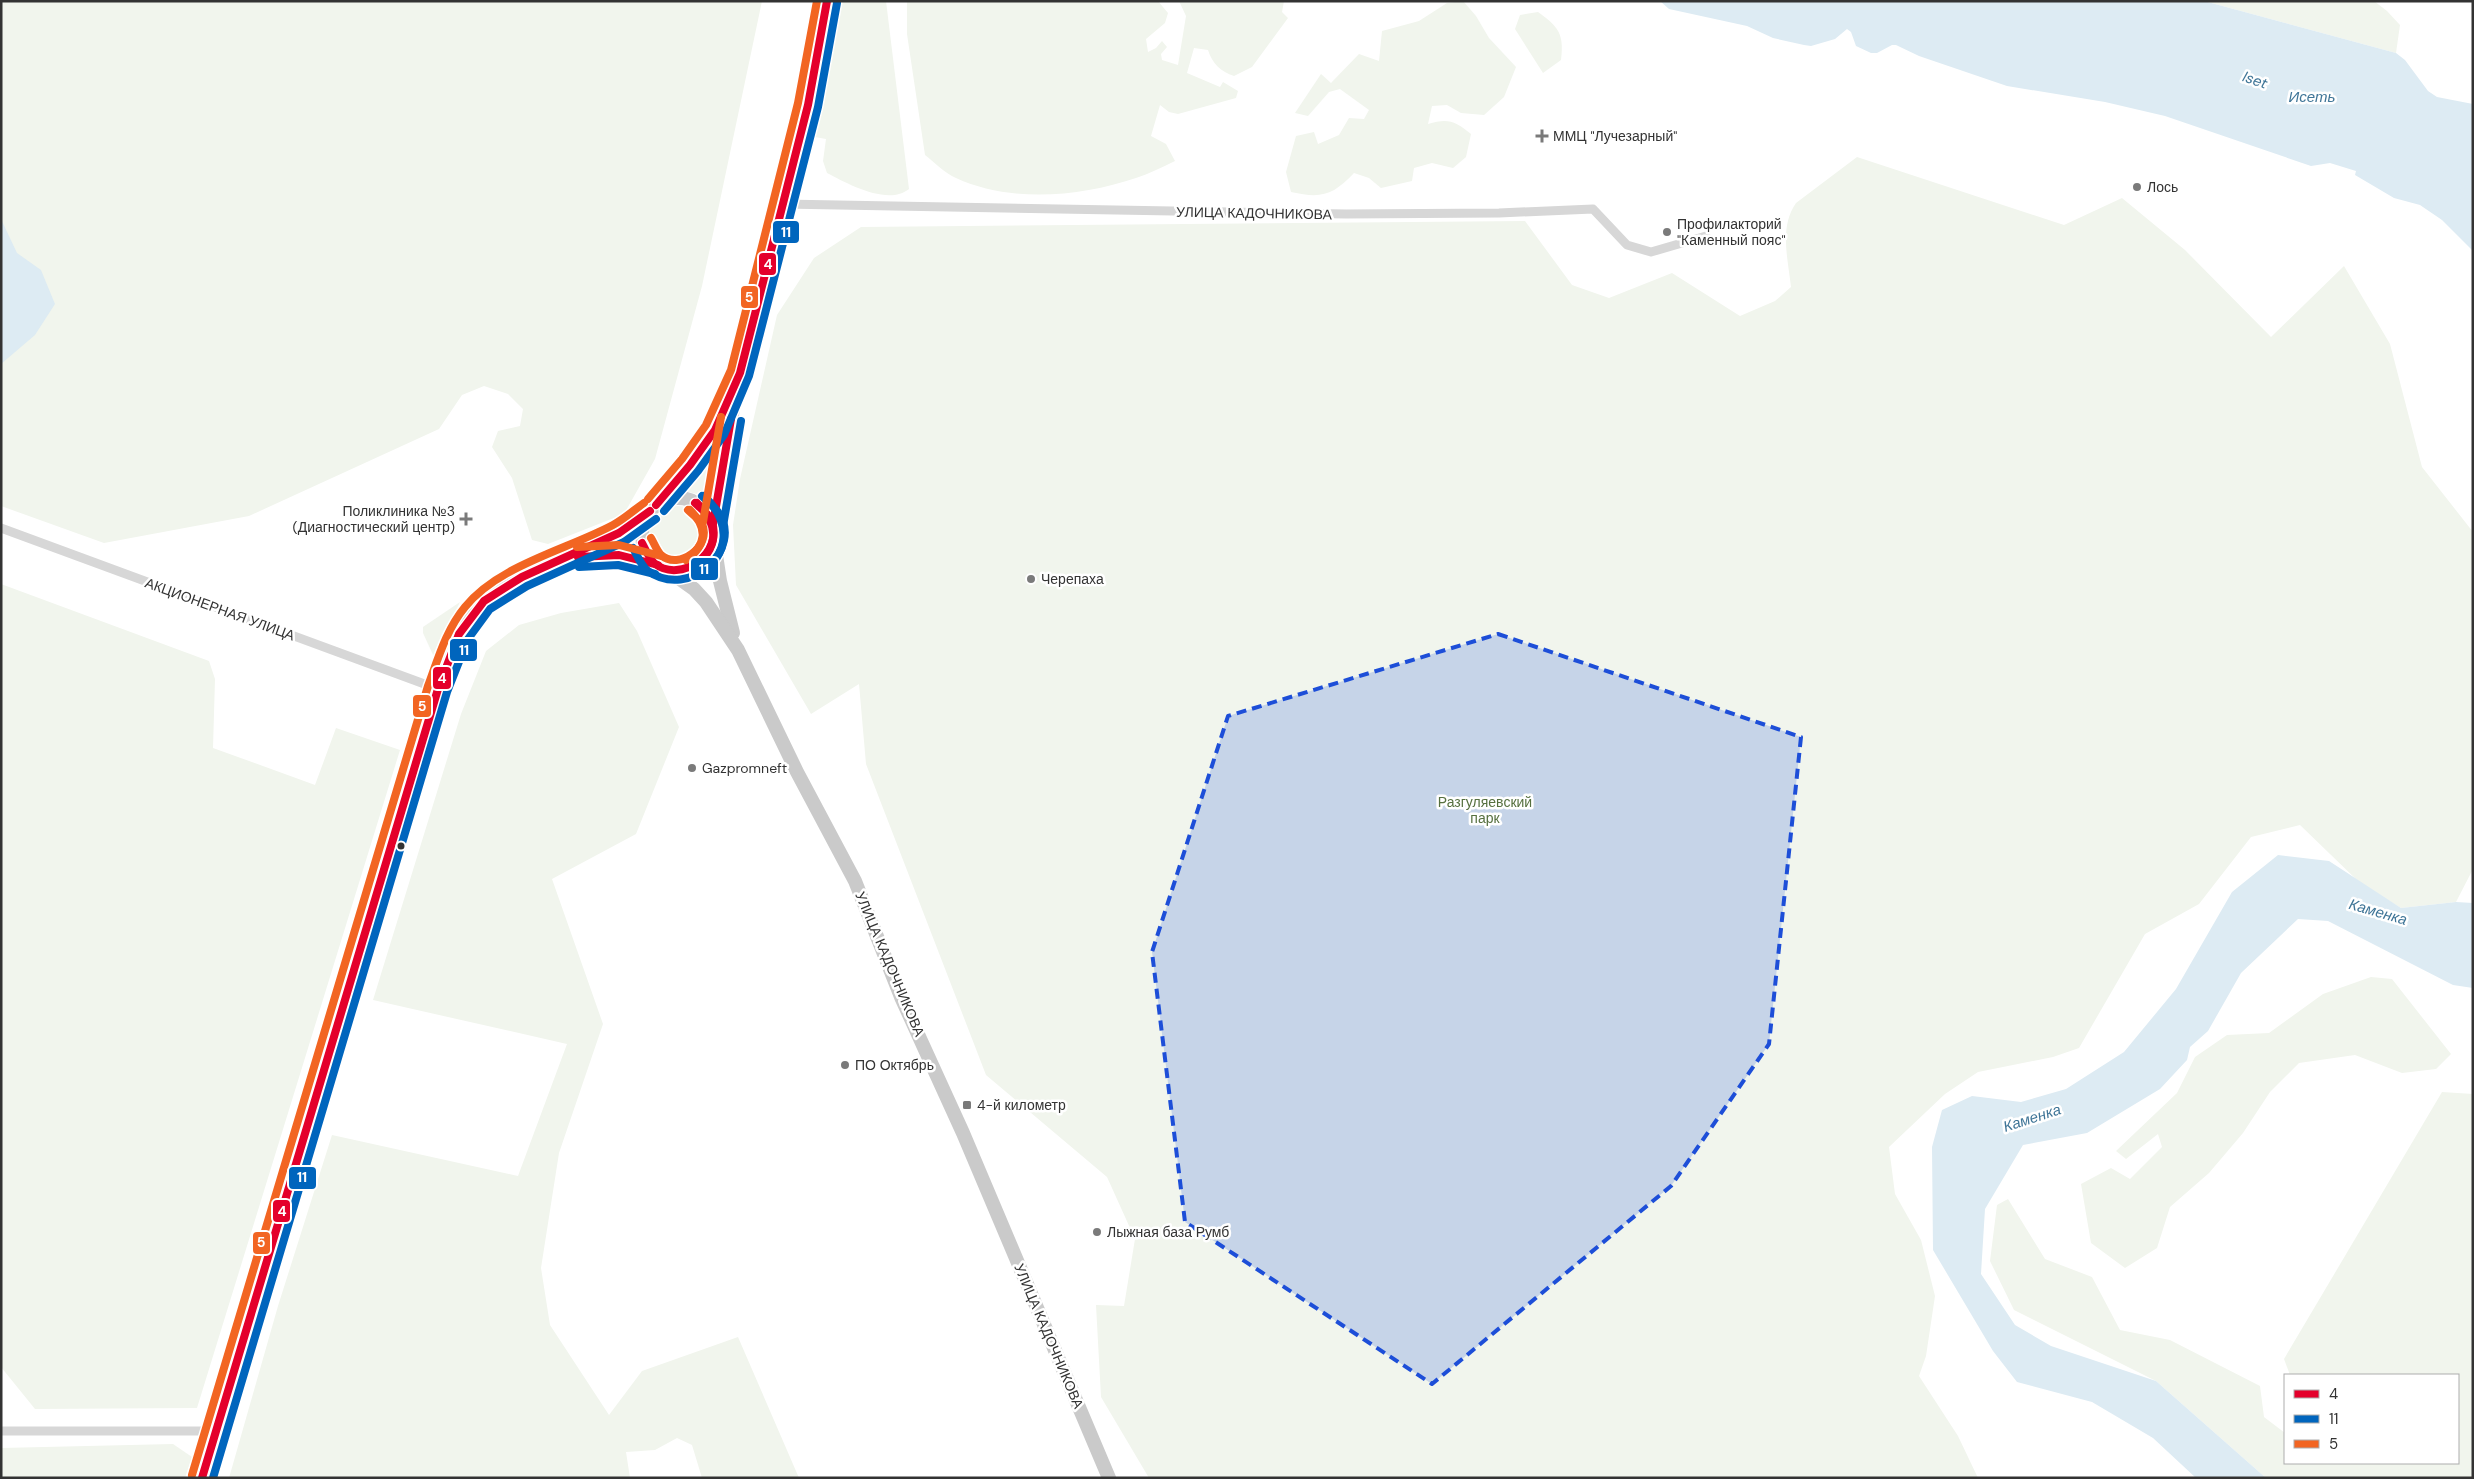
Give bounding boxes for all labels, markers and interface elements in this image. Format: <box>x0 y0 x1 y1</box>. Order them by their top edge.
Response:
water label: Iset <box>2240 66 2270 94</box>
water label: Исеть <box>2289 87 2336 107</box>
place label: ММЦ "Лучезарный" <box>1553 127 1677 145</box>
marker: ММЦ "Лучезарный" <box>1535 129 1549 143</box>
place label: Лось <box>2147 178 2178 196</box>
marker: Лось <box>2131 181 2143 193</box>
street label: УЛИЦА КАДОЧНИКОВА <box>1176 203 1333 223</box>
place label: Профилакторий "Каменный пояс" <box>1677 215 1786 249</box>
line badge: 11 <box>772 220 800 244</box>
text: 11 <box>781 223 791 241</box>
marker: Профилакторий "Каменный пояс" <box>1661 226 1673 238</box>
line badge: 4 <box>758 252 777 276</box>
text: 4 <box>763 255 773 273</box>
line badge: 5 <box>740 285 759 309</box>
text: 5 <box>745 288 753 306</box>
place label: Поликлиника №3 (Диагностический центр) <box>292 502 455 536</box>
marker: Поликлиника №3 (Диагностический центр) <box>459 512 473 526</box>
line badge: 11 <box>690 557 719 581</box>
text: 11 <box>699 560 709 578</box>
place label: Черепаха <box>1041 570 1104 588</box>
street label: АКЦИОНЕРНАЯ УЛИЦА <box>143 573 298 645</box>
marker: Черепаха <box>1025 573 1037 585</box>
line badge: 11 <box>449 638 478 662</box>
text: 11 <box>459 641 469 659</box>
line badge: 4 <box>432 666 452 690</box>
text: 4 <box>437 669 447 687</box>
line badge: 5 <box>412 694 432 718</box>
text: 5 <box>418 697 426 715</box>
place label: Gazpromneft <box>702 759 787 777</box>
marker: Gazpromneft <box>686 762 698 774</box>
park label: Разгуляевский парк <box>1438 793 1532 827</box>
unlabelled marker <box>396 841 406 851</box>
street label: УЛИЦА КАДОЧНИКОВА <box>851 889 929 1040</box>
water label: Каменка <box>2347 894 2409 930</box>
place label: ПО Октябрь <box>855 1056 934 1074</box>
marker: ПО Октябрь <box>839 1059 851 1071</box>
place label: 4-й километр <box>977 1096 1066 1114</box>
marker: 4-й километр <box>961 1099 973 1111</box>
water label: Каменка <box>2001 1099 2063 1137</box>
line badge: 11 <box>288 1166 317 1190</box>
text: 11 <box>297 1168 307 1186</box>
line badge: 4 <box>272 1199 291 1223</box>
text: 4 <box>277 1202 287 1220</box>
place label: Лыжная база Румб <box>1107 1223 1229 1241</box>
marker: Лыжная база Румб <box>1091 1226 1103 1238</box>
line badge: 5 <box>252 1231 271 1255</box>
text: 5 <box>257 1233 265 1251</box>
street label: УЛИЦА КАДОЧНИКОВА <box>1010 1261 1088 1412</box>
legend <box>2284 1374 2459 1464</box>
text: 4 <box>2329 1384 2338 1404</box>
text: 11 <box>2329 1409 2338 1429</box>
text: 5 <box>2329 1434 2338 1454</box>

